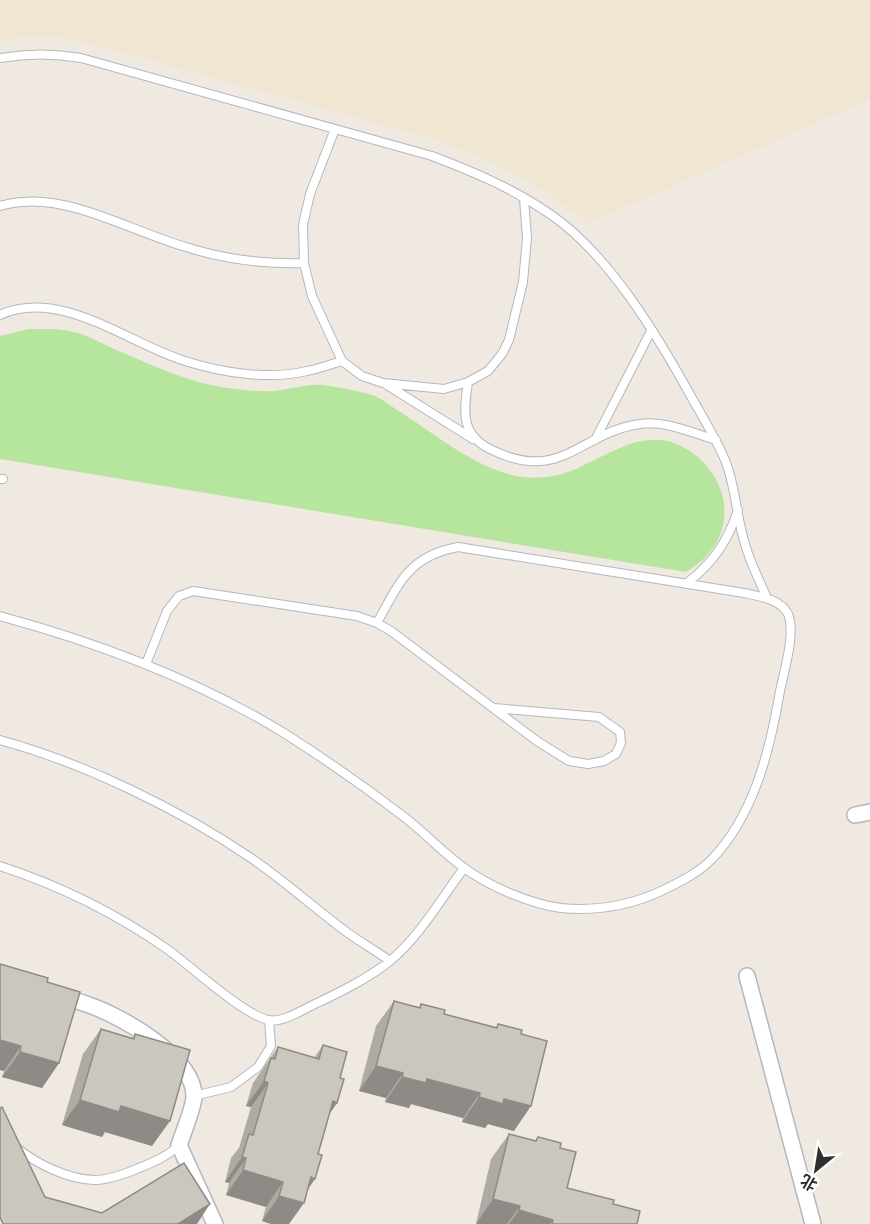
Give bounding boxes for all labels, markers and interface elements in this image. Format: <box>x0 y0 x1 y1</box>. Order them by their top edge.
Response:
north arrow <box>786 1140 846 1200</box>
text: 北 <box>797 1171 820 1196</box>

